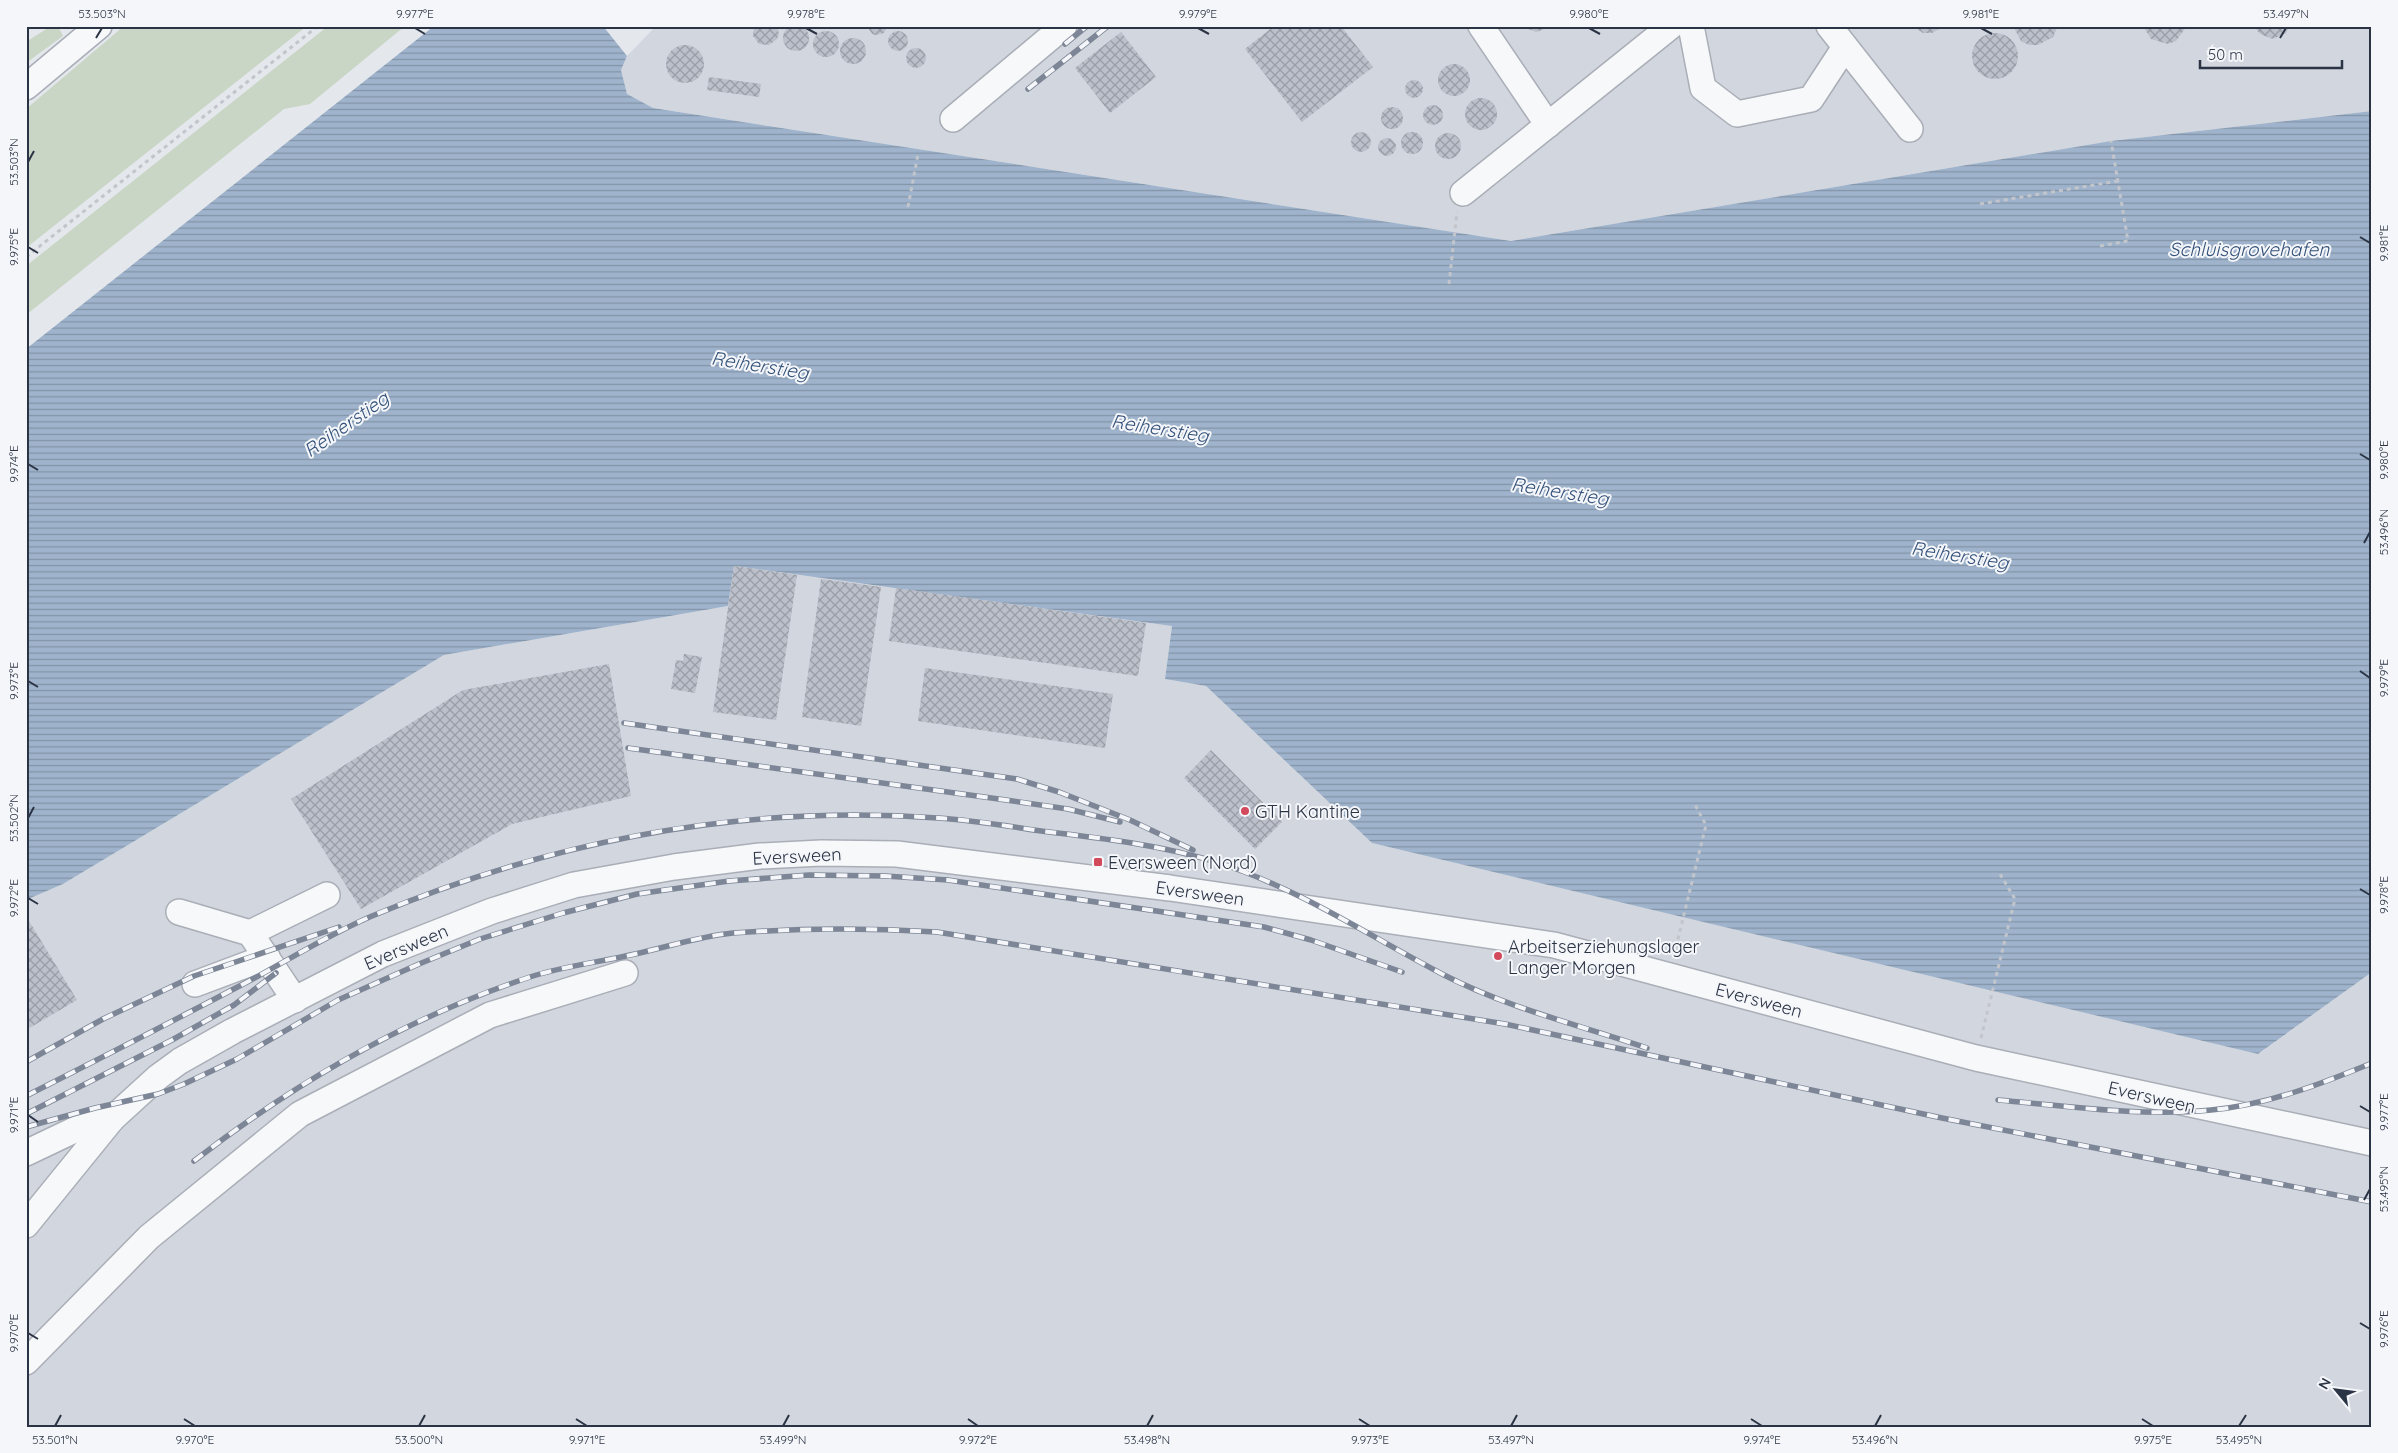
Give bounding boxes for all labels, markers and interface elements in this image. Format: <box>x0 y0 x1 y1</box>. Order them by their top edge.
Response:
text: 53.503°N <box>78 6 126 21</box>
text: 9.977°E <box>396 6 434 21</box>
text: 9.978°E <box>787 6 825 21</box>
text: 9.979°E <box>1179 6 1217 21</box>
text: 9.980°E <box>1569 6 1609 21</box>
text: 9.981°E <box>1963 6 2000 21</box>
text: 53.497°N <box>2263 6 2309 21</box>
scale bar <box>2200 38 2343 70</box>
text: 50 m <box>2208 45 2243 64</box>
text: 53.503°N <box>6 138 21 186</box>
text: 9.981°E <box>2376 224 2391 261</box>
text: 9.975°E <box>6 228 21 266</box>
water label: Schluisgrovehafen <box>2169 237 2330 261</box>
water label: Reiherstieg <box>710 345 811 385</box>
water label: Reiherstieg <box>299 385 394 462</box>
water label: Reiherstieg <box>1110 408 1211 448</box>
text: 9.980°E <box>2376 440 2391 480</box>
text: 9.974°E <box>6 445 21 483</box>
water label: Reiherstieg <box>1510 471 1611 511</box>
text: 53.496°N <box>2376 509 2391 555</box>
water label: Reiherstieg <box>1910 535 2011 575</box>
text: 9.979°E <box>2376 659 2391 697</box>
text: 9.973°E <box>6 662 21 700</box>
text: 53.502°N <box>6 794 21 842</box>
place label: GTH Kantine <box>1255 800 1360 823</box>
marker: GTH Kantine <box>1239 805 1251 817</box>
street label: Eversween <box>752 842 842 870</box>
place label: Eversween (Nord) <box>1108 851 1257 874</box>
marker: Eversween (Nord) <box>1092 856 1104 868</box>
street label: Eversween <box>1154 875 1246 911</box>
text: 9.978°E <box>2376 876 2391 914</box>
text: 9.972°E <box>6 879 21 917</box>
street label: Eversween <box>360 919 452 975</box>
place label: Arbeitserziehungslager Langer Morgen <box>1508 935 1700 979</box>
marker: Arbeitserziehungslager Langer Morgen <box>1492 950 1504 962</box>
street label: Eversween <box>1713 977 1805 1023</box>
street label: Eversween <box>2106 1076 2198 1118</box>
text: 9.977°E <box>2376 1093 2391 1131</box>
text: 9.971°E <box>6 1096 21 1133</box>
text: 53.495°N <box>2376 1166 2391 1212</box>
text: 9.976°E <box>2376 1310 2391 1348</box>
text: 9.970°E <box>6 1313 21 1352</box>
north arrow <box>2310 1366 2360 1416</box>
text: N <box>2314 1375 2335 1393</box>
text: 53.501°N <box>32 1432 78 1447</box>
text: 9.970°E <box>176 1432 215 1447</box>
text: 53.500°N <box>395 1432 443 1447</box>
text: 9.971°E <box>569 1432 606 1447</box>
text: 53.499°N <box>760 1432 806 1447</box>
text: 9.972°E <box>959 1432 997 1447</box>
text: 53.498°N <box>1124 1432 1170 1447</box>
text: 9.973°E <box>1351 1432 1389 1447</box>
text: 53.497°N <box>1488 1432 1534 1447</box>
text: 9.974°E <box>1743 1432 1781 1447</box>
text: 53.496°N <box>1852 1432 1898 1447</box>
text: 9.975°E <box>2134 1432 2172 1447</box>
text: 53.495°N <box>2216 1432 2262 1447</box>

